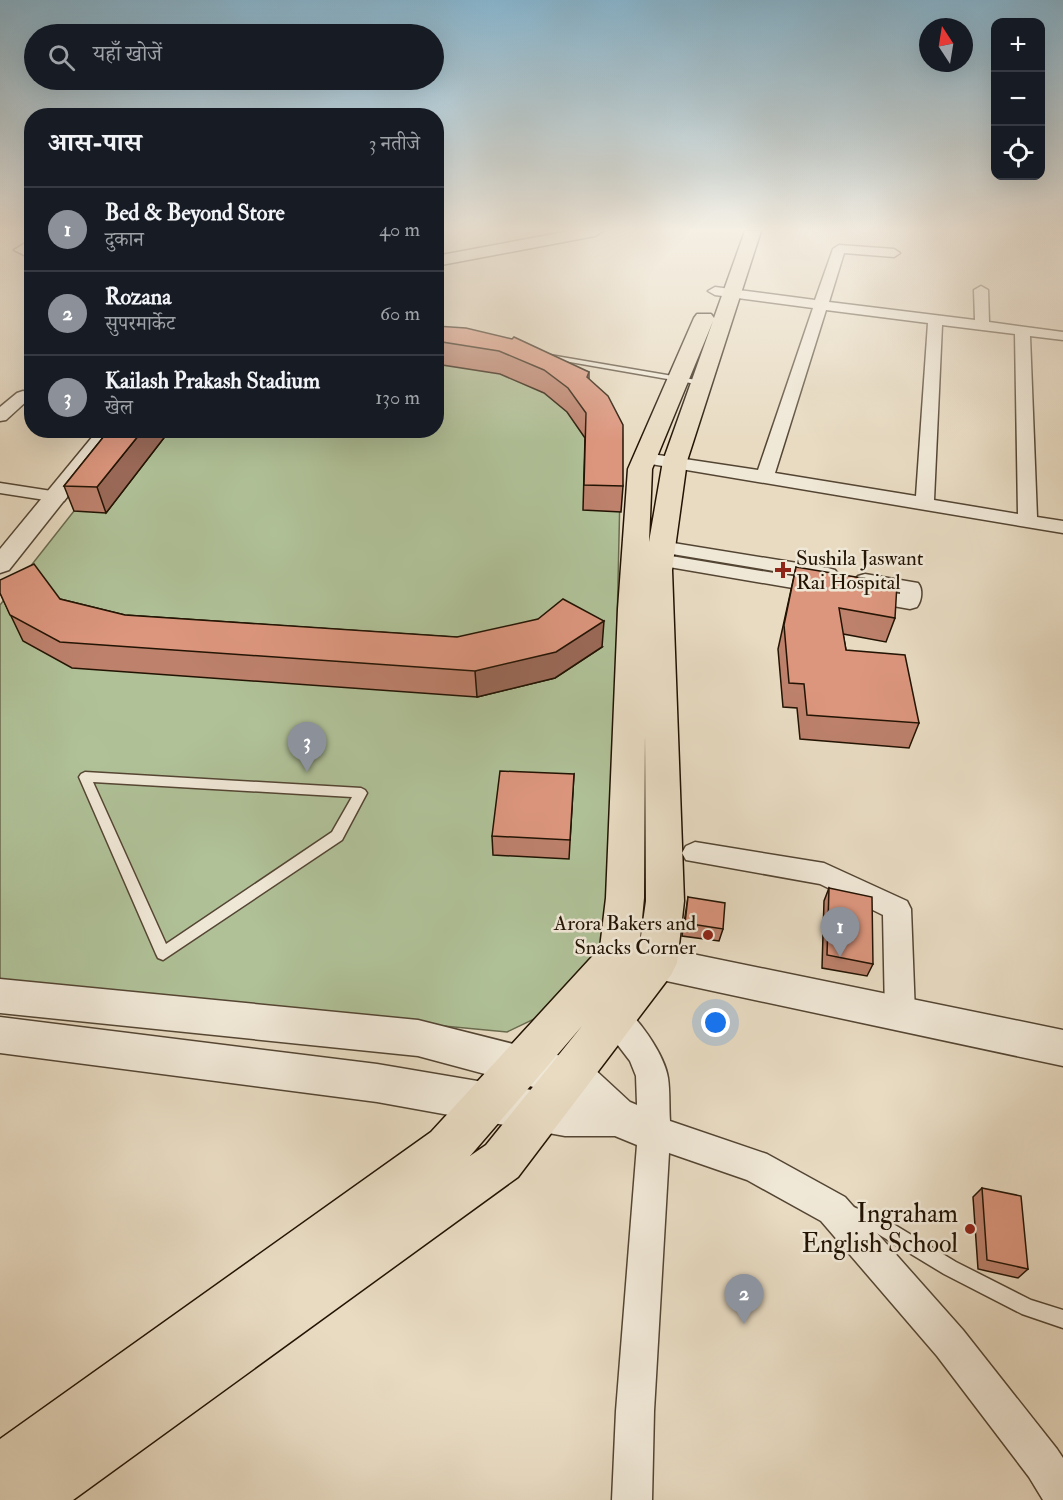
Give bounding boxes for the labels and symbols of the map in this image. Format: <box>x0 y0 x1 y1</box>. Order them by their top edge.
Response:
north arrow <box>919 18 973 72</box>
place label: Sushila Jaswant Rai Hospital <box>796 545 924 596</box>
marker: Sushila Jaswant Rai Hospital <box>774 561 792 579</box>
pin: 3 <box>288 722 326 772</box>
pin: 1 <box>820 908 860 957</box>
place label: Arora Bakers and Snacks Corner <box>553 910 697 961</box>
marker: Arora Bakers and Snacks Corner <box>701 928 715 942</box>
your location <box>701 1008 730 1037</box>
place label: Ingraham English School <box>801 1198 958 1260</box>
marker: Ingraham English School <box>963 1222 977 1236</box>
pin: 2 <box>724 1274 764 1324</box>

